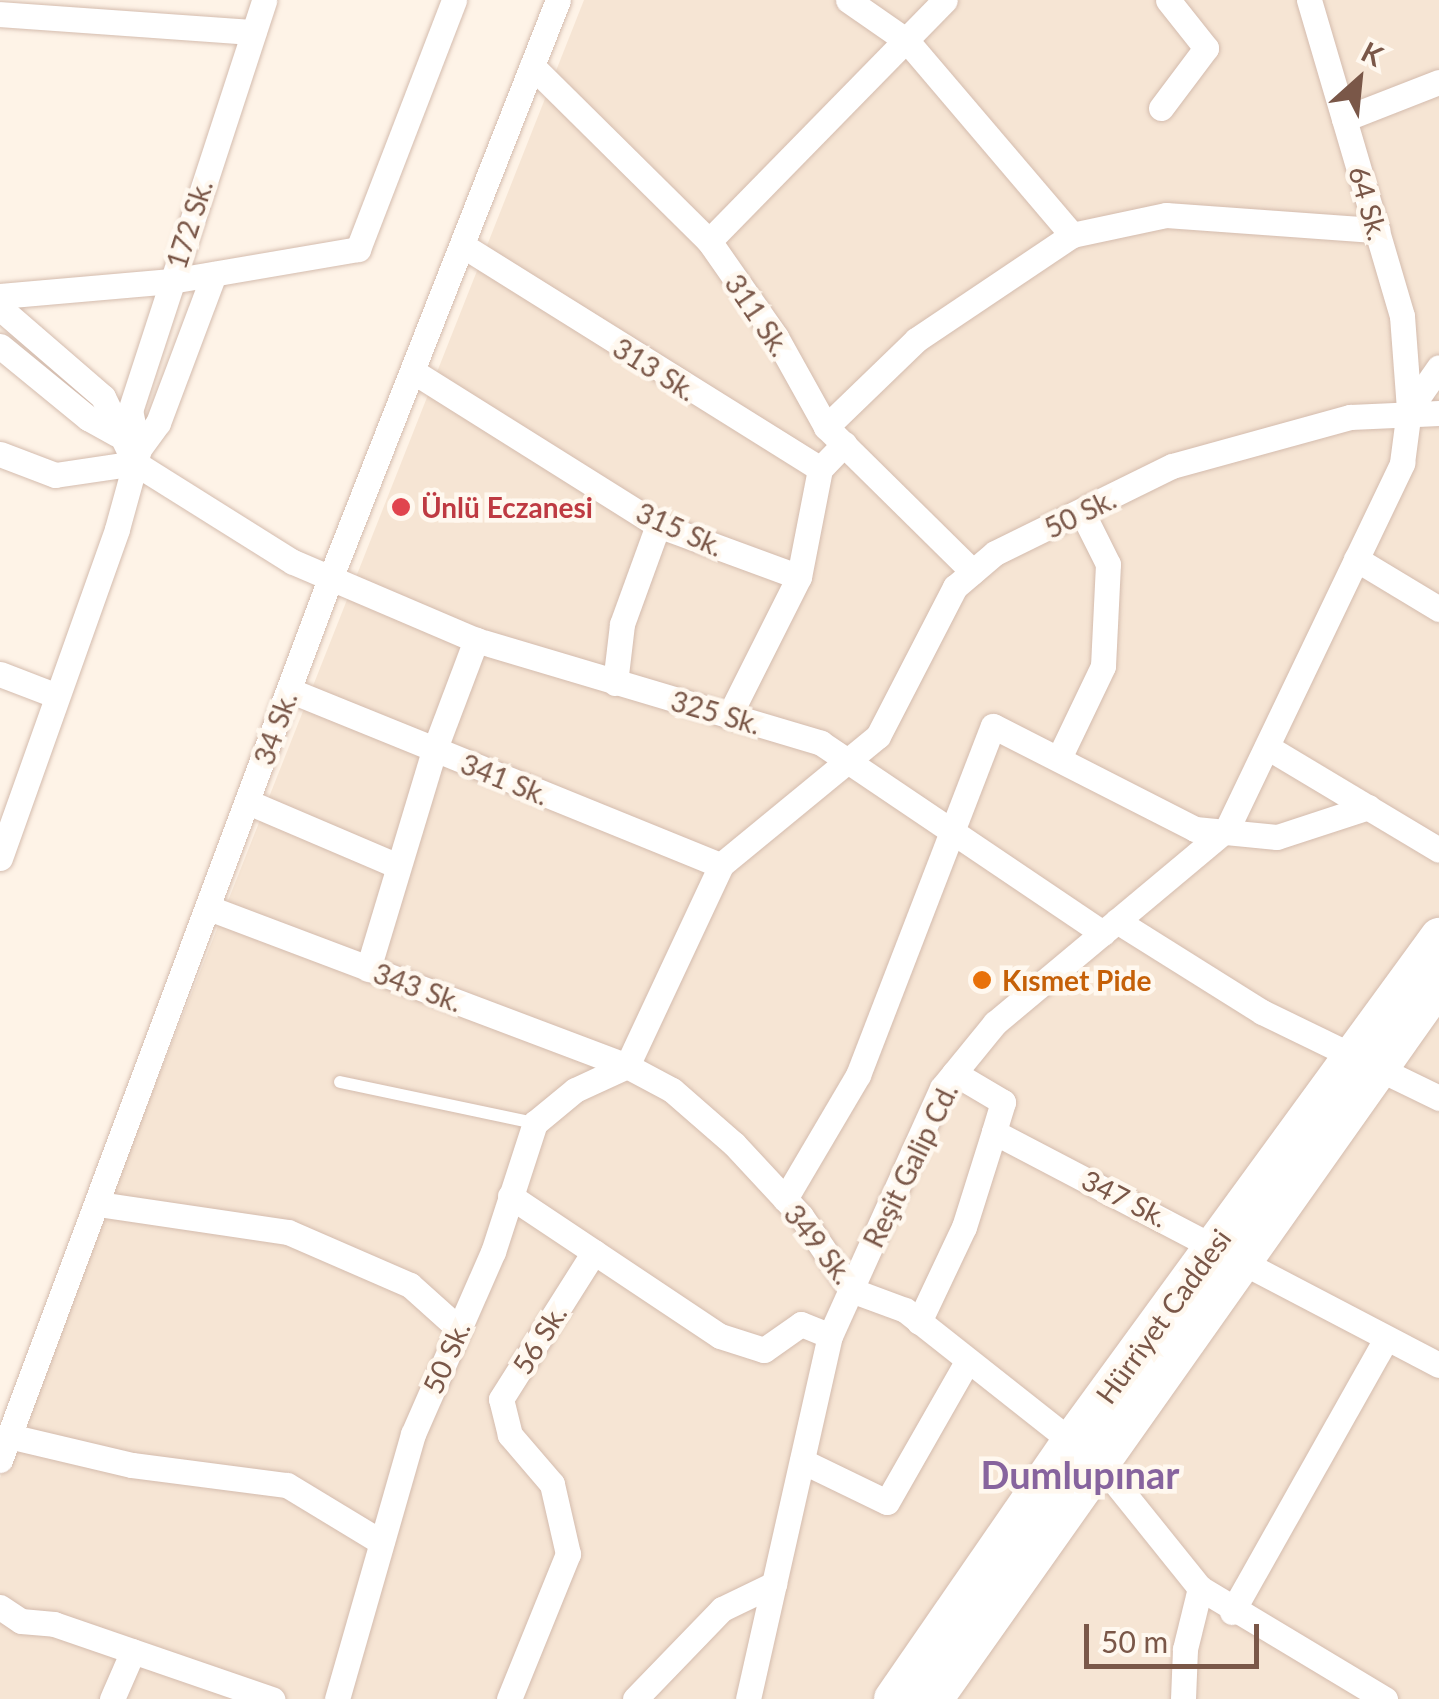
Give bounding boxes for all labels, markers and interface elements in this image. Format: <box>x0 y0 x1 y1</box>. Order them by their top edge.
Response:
north arrow <box>1309 30 1409 130</box>
text: K <box>1356 34 1389 73</box>
street label: 64 Sk. <box>1342 162 1396 244</box>
street label: 172 Sk. <box>159 175 219 273</box>
street label: 311 Sk. <box>718 268 798 362</box>
street label: 313 Sk. <box>607 330 703 408</box>
street label: 50 Sk. <box>1039 481 1121 545</box>
place label: Ünlü Eczanesi <box>421 490 593 524</box>
street label: 315 Sk. <box>631 495 729 563</box>
marker: Ünlü Eczanesi <box>390 496 412 518</box>
street label: 325 Sk. <box>667 683 765 741</box>
street label: 34 Sk. <box>246 687 304 769</box>
street label: 341 Sk. <box>456 746 554 812</box>
street label: 343 Sk. <box>369 956 467 1018</box>
place label: Kısmet Pide <box>1002 963 1151 997</box>
marker: Kısmet Pide <box>971 969 993 991</box>
street label: Reşit Galip Cd. <box>856 1077 964 1253</box>
street label: 347 Sk. <box>1077 1162 1173 1234</box>
street label: 349 Sk. <box>778 1198 860 1290</box>
street label: Hürriyet Caddesi <box>1088 1222 1238 1410</box>
street label: 56 Sk. <box>505 1298 573 1380</box>
street label: 50 Sk. <box>415 1316 477 1398</box>
district label: Dumlupınar <box>981 1452 1179 1498</box>
scale bar <box>1089 1604 1264 1666</box>
text: 50 m <box>1101 1623 1168 1659</box>

